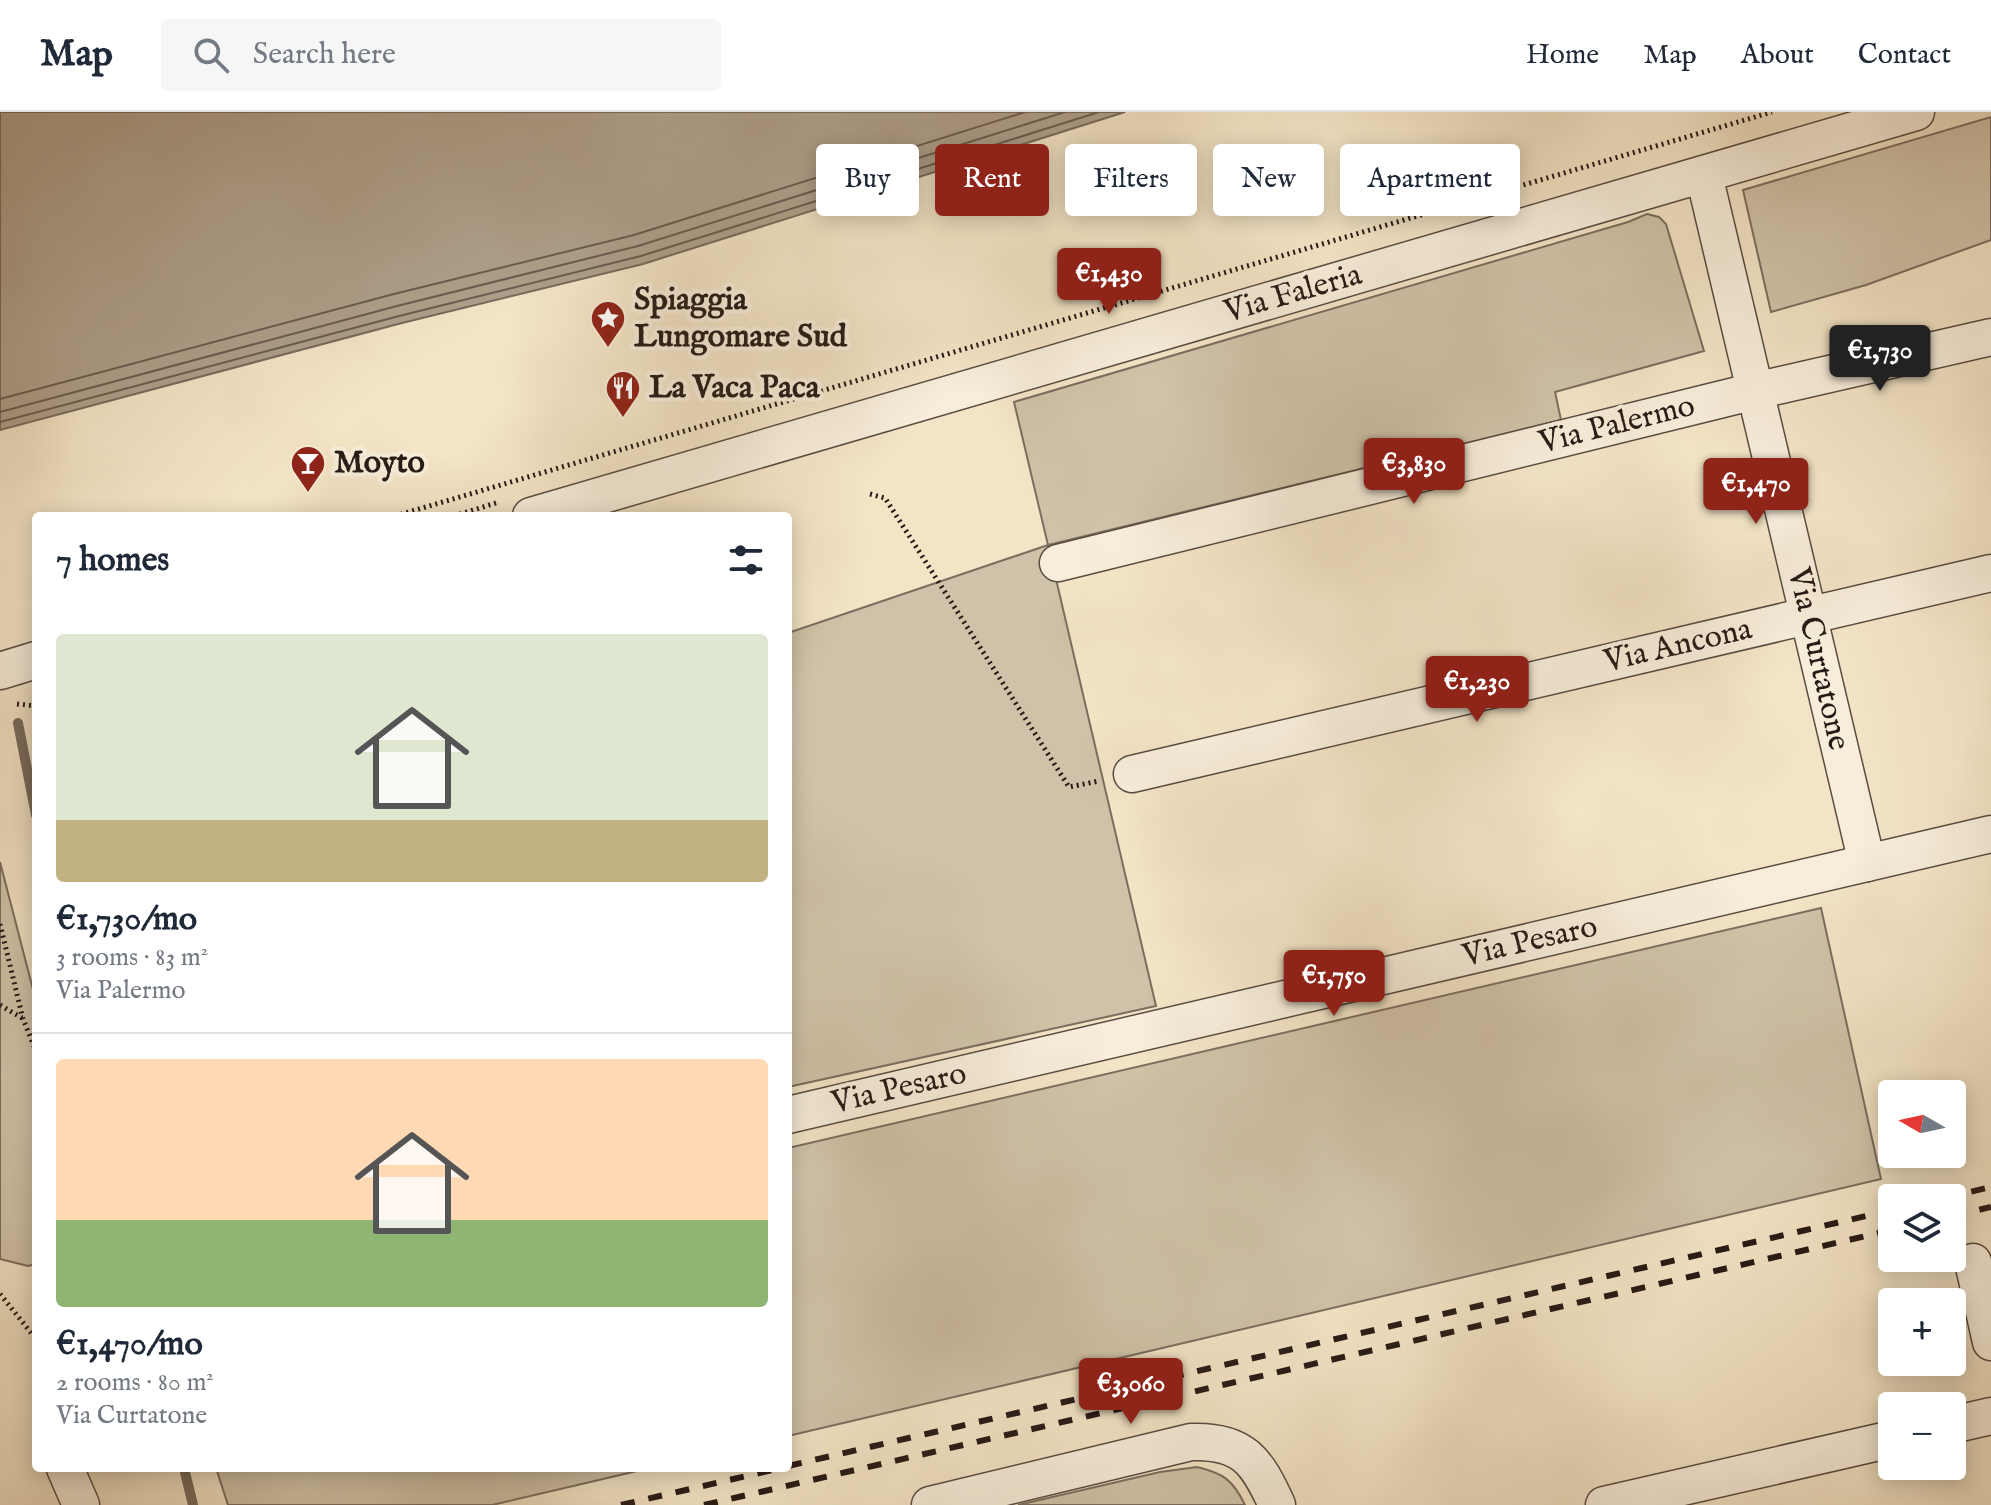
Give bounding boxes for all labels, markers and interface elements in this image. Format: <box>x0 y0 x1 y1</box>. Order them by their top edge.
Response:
search box <box>161 19 721 91</box>
text: Map <box>40 31 113 79</box>
icon: search <box>189 33 233 77</box>
text: Search here <box>253 36 396 74</box>
text: Home <box>1526 38 1599 73</box>
text: Map <box>1643 38 1697 73</box>
text: About <box>1741 38 1814 73</box>
text: Contact <box>1858 38 1951 73</box>
chip: Buy <box>816 144 919 216</box>
chip: Rent <box>935 144 1049 216</box>
chip: Filters <box>1065 144 1197 216</box>
chip: New <box>1213 144 1324 216</box>
chip: Apartment <box>1340 144 1520 216</box>
pin: €1,430 <box>1044 248 1174 316</box>
street label: Via Faleria <box>1218 255 1367 333</box>
text: €1,430 <box>1075 257 1143 290</box>
place label: Spiaggia Lungomare Sud <box>634 280 848 358</box>
place icon: Spiaggia Lungomare Sud <box>589 299 627 349</box>
pin: €1,730 <box>1815 325 1945 393</box>
text: €1,730 <box>1847 334 1913 367</box>
place label: La Vaca Paca <box>649 368 821 409</box>
restaurant icon: La Vaca Paca <box>604 369 642 419</box>
street label: Via Palermo <box>1534 386 1699 464</box>
pin: €3,830 <box>1349 438 1479 506</box>
place label: Moyto <box>334 443 425 484</box>
bar icon: Moyto <box>289 444 327 494</box>
text: €3,830 <box>1382 447 1446 480</box>
pin: €1,470 <box>1691 458 1821 526</box>
text: €1,470 <box>1721 467 1791 500</box>
icon: filters <box>724 538 768 582</box>
text: 7 homes <box>56 539 169 582</box>
street label: Via Curtatone <box>1777 563 1859 754</box>
street label: Via Ancona <box>1599 609 1756 683</box>
pin: €1,230 <box>1412 656 1542 724</box>
text: €1,230 <box>1444 665 1510 698</box>
icon: home <box>340 686 484 830</box>
text: €1,730/mo <box>56 898 197 941</box>
street label: Via Pesaro <box>1458 907 1601 978</box>
text: 3 rooms · 83 m² <box>56 941 208 974</box>
pin: €1,750 <box>1269 950 1399 1018</box>
text: €1,750 <box>1302 959 1366 992</box>
text: Via Palermo <box>56 974 185 1007</box>
street label: Via Pesaro <box>827 1054 970 1125</box>
north arrow <box>1878 1080 1966 1168</box>
map controls <box>1878 1080 1966 1480</box>
icon: home <box>340 1111 484 1255</box>
button: layers <box>1878 1184 1966 1272</box>
button: + <box>1878 1288 1966 1376</box>
text: €1,470/mo <box>56 1323 203 1366</box>
pin: €3,060 <box>1066 1358 1196 1426</box>
text: 2 rooms · 80 m² <box>56 1366 214 1399</box>
text: €3,060 <box>1097 1367 1165 1400</box>
button: − <box>1878 1392 1966 1480</box>
text: Via Curtatone <box>56 1399 207 1432</box>

